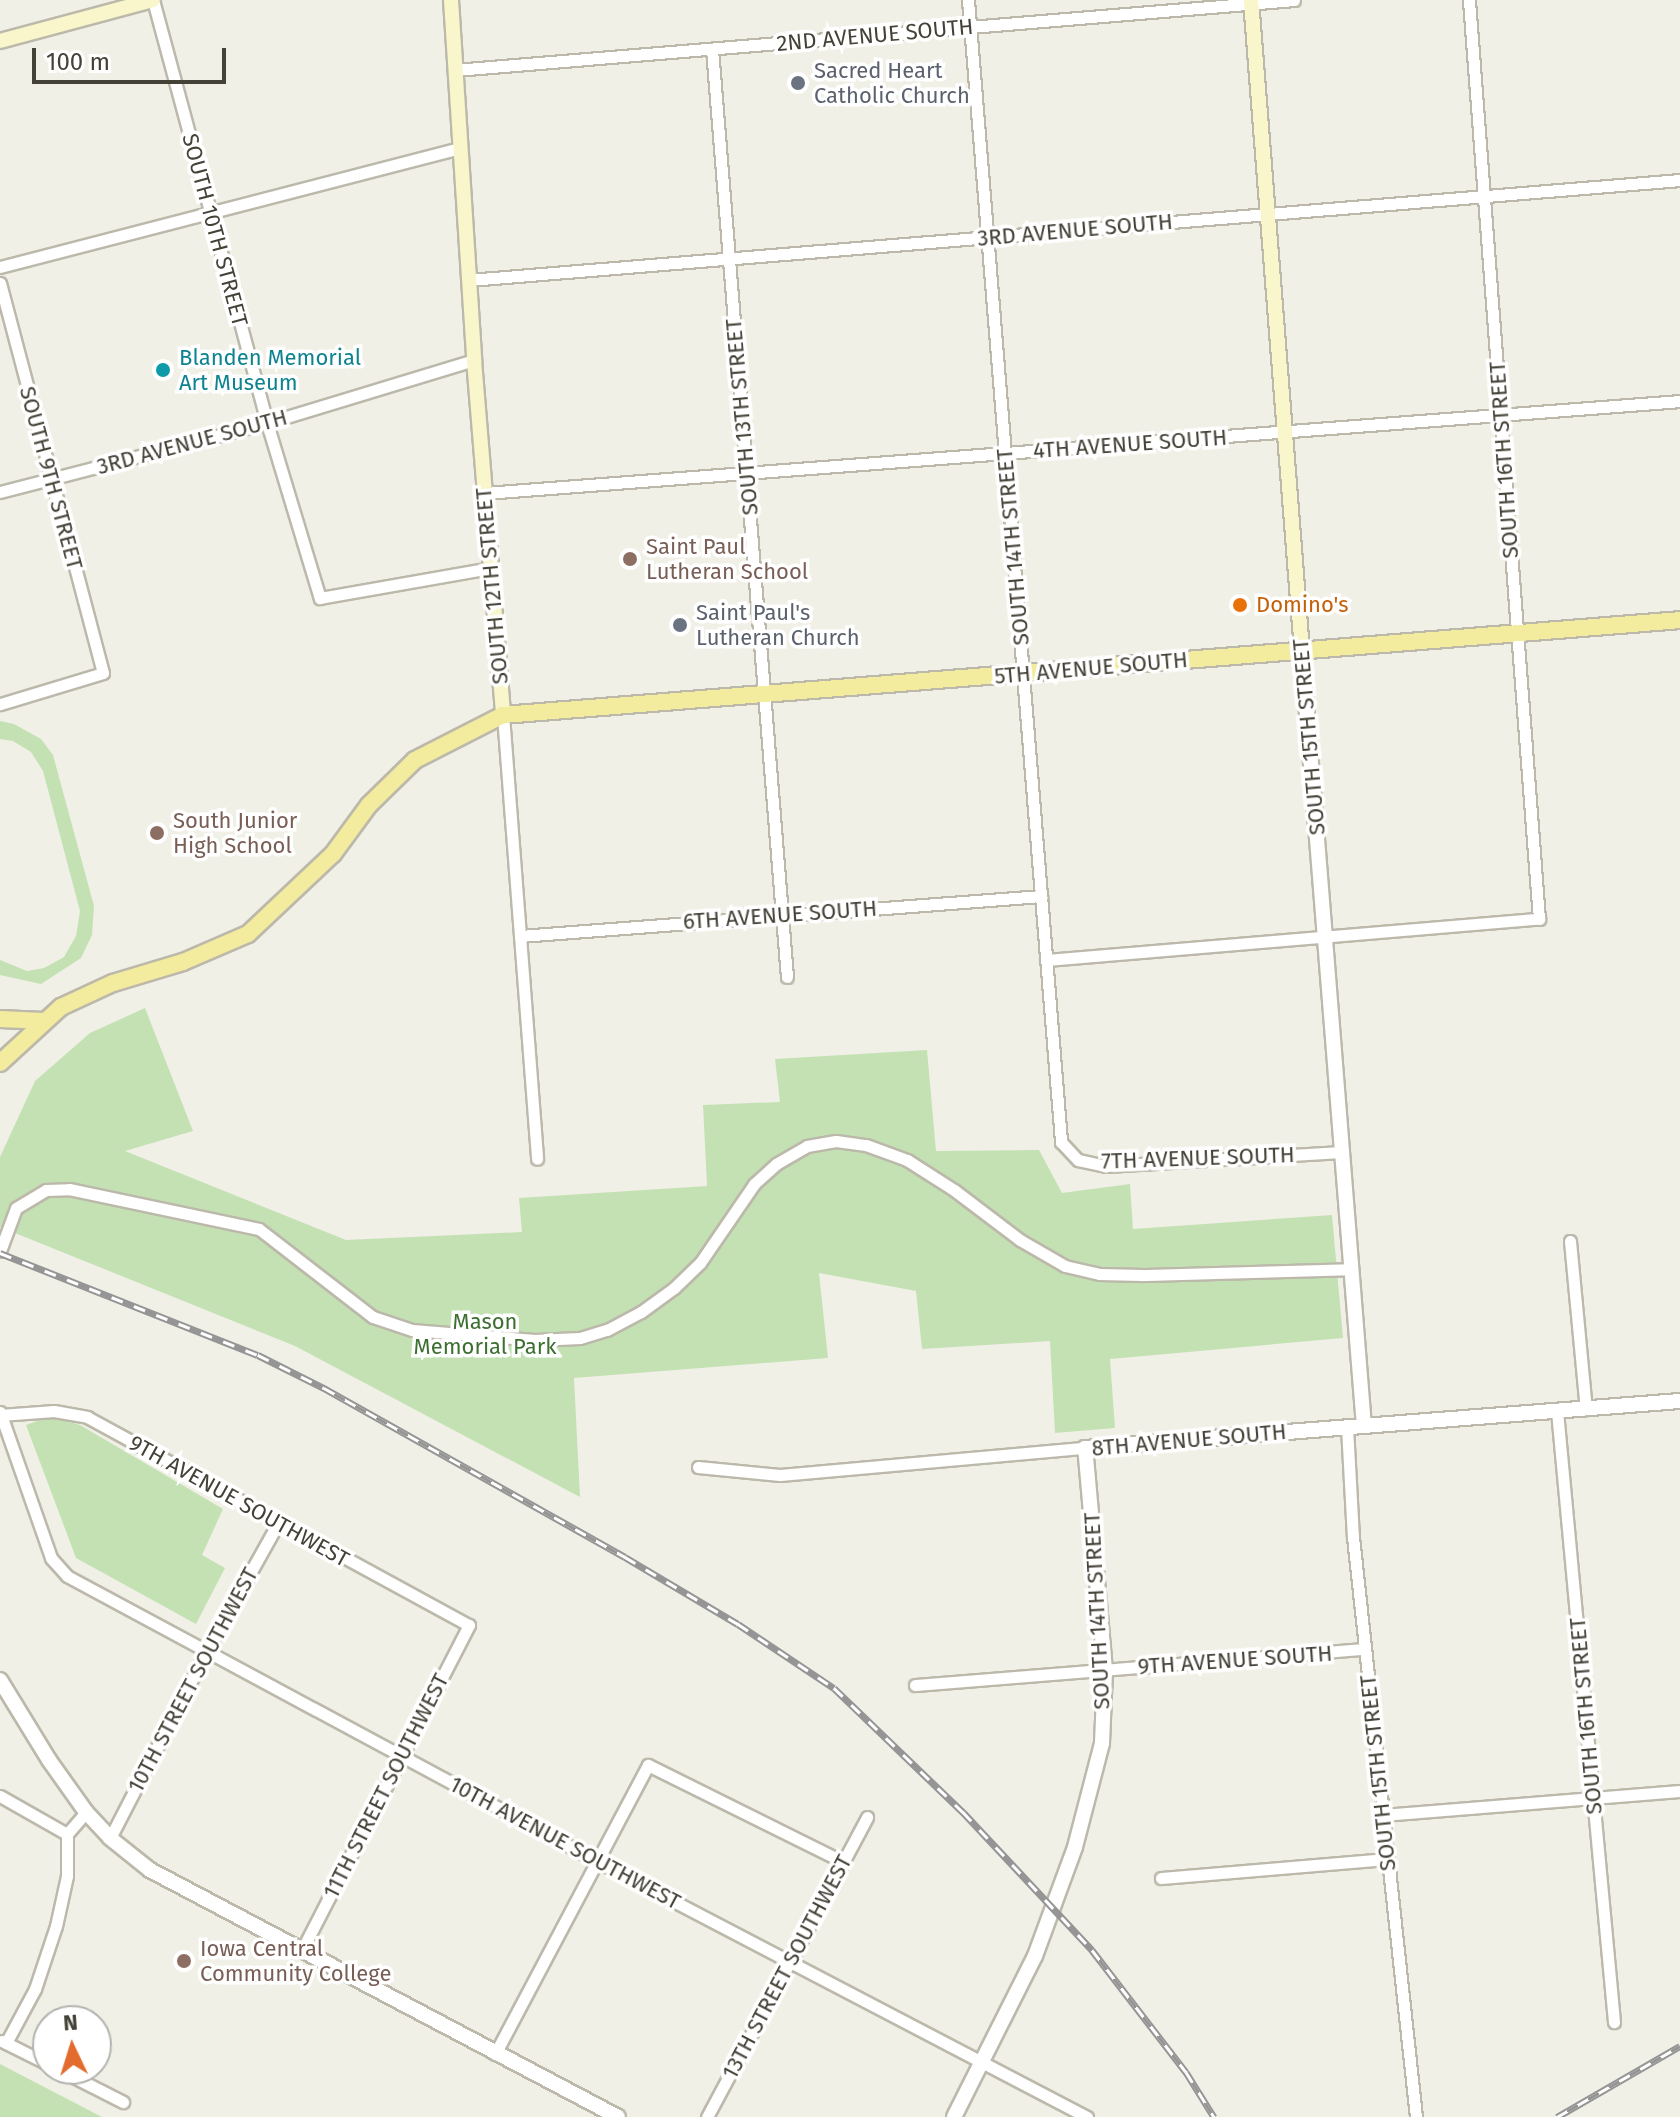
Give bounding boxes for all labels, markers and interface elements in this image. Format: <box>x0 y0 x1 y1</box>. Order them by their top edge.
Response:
street label: 2ND AVENUE SOUTH <box>775 13 975 57</box>
scale bar <box>36 32 230 82</box>
text: 100 m <box>46 48 110 76</box>
place label: Sacred Heart Catholic Church <box>814 57 970 108</box>
marker: Sacred Heart Catholic Church <box>789 74 807 92</box>
street label: SOUTH 10TH STREET <box>177 131 253 329</box>
street label: 3RD AVENUE SOUTH <box>976 208 1174 252</box>
street label: SOUTH 13TH STREET <box>720 318 764 516</box>
place label: Blanden Memorial Art Museum <box>179 344 361 396</box>
marker: Blanden Memorial Art Museum <box>154 361 172 379</box>
street label: SOUTH 16TH STREET <box>1484 361 1524 559</box>
street label: SOUTH 9TH STREET <box>14 384 88 572</box>
street label: 3RD AVENUE SOUTH <box>94 404 290 480</box>
street label: 4TH AVENUE SOUTH <box>1032 424 1228 464</box>
street label: SOUTH 14TH STREET <box>991 448 1035 646</box>
street label: SOUTH 12TH STREET <box>470 487 514 685</box>
place label: Saint Paul Lutheran School <box>646 533 808 584</box>
marker: Saint Paul Lutheran School <box>621 550 639 568</box>
place label: Domino's <box>1256 592 1348 618</box>
marker: Domino's <box>1231 596 1249 614</box>
place label: Saint Paul's Lutheran Church <box>696 599 860 650</box>
marker: Saint Paul's Lutheran Church <box>671 616 689 634</box>
street label: SOUTH 15TH STREET <box>1287 638 1331 836</box>
street label: 5TH AVENUE SOUTH <box>993 646 1189 690</box>
place label: South Junior High School <box>173 807 297 858</box>
marker: South Junior High School <box>148 824 166 842</box>
street label: 6TH AVENUE SOUTH <box>682 895 878 935</box>
street label: 7TH AVENUE SOUTH <box>1101 1141 1295 1175</box>
park label: Mason Memorial Park <box>414 1308 556 1360</box>
street label: 8TH AVENUE SOUTH <box>1090 1418 1288 1462</box>
street label: 9TH AVENUE SOUTHWEST <box>124 1429 354 1573</box>
street label: SOUTH 14TH STREET <box>1079 1512 1115 1710</box>
street label: 10TH STREET SOUTHWEST <box>122 1563 264 1797</box>
street label: SOUTH 16TH STREET <box>1564 1617 1608 1815</box>
street label: 9TH AVENUE SOUTH <box>1137 1640 1333 1680</box>
street label: 11TH STREET SOUTHWEST <box>318 1669 454 1903</box>
street label: SOUTH 15TH STREET <box>1355 1674 1401 1872</box>
street label: 10TH AVENUE SOUTHWEST <box>445 1771 685 1915</box>
street label: 13TH STREET SOUTHWEST <box>717 1851 857 2083</box>
place label: Iowa Central Community College <box>200 1935 391 1986</box>
marker: Iowa Central Community College <box>175 1952 193 1970</box>
north arrow <box>32 2005 112 2085</box>
text: N <box>62 2009 79 2037</box>

